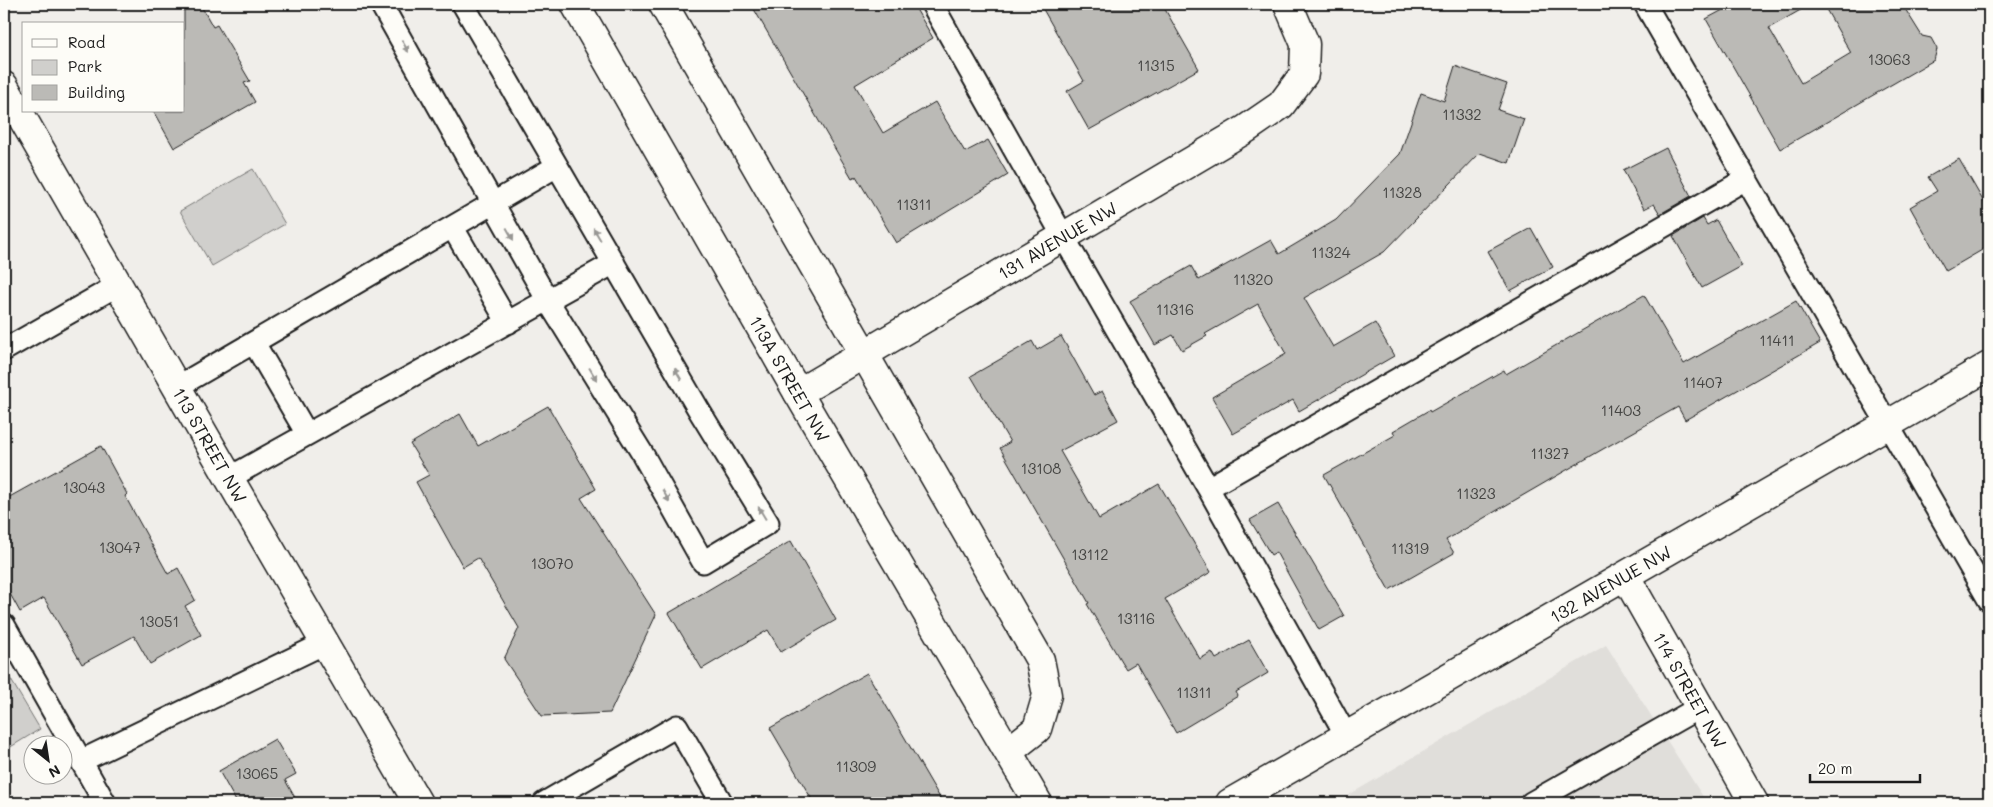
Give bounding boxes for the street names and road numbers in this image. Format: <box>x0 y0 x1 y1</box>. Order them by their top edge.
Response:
street label: 131 AVENUE NW <box>993 196 1121 285</box>
street label: 113A STREET NW <box>744 311 836 446</box>
street label: 113 STREET NW <box>167 383 253 507</box>
street label: 132 AVENUE NW <box>1545 539 1676 628</box>
street label: 114 STREET NW <box>1648 628 1732 752</box>

